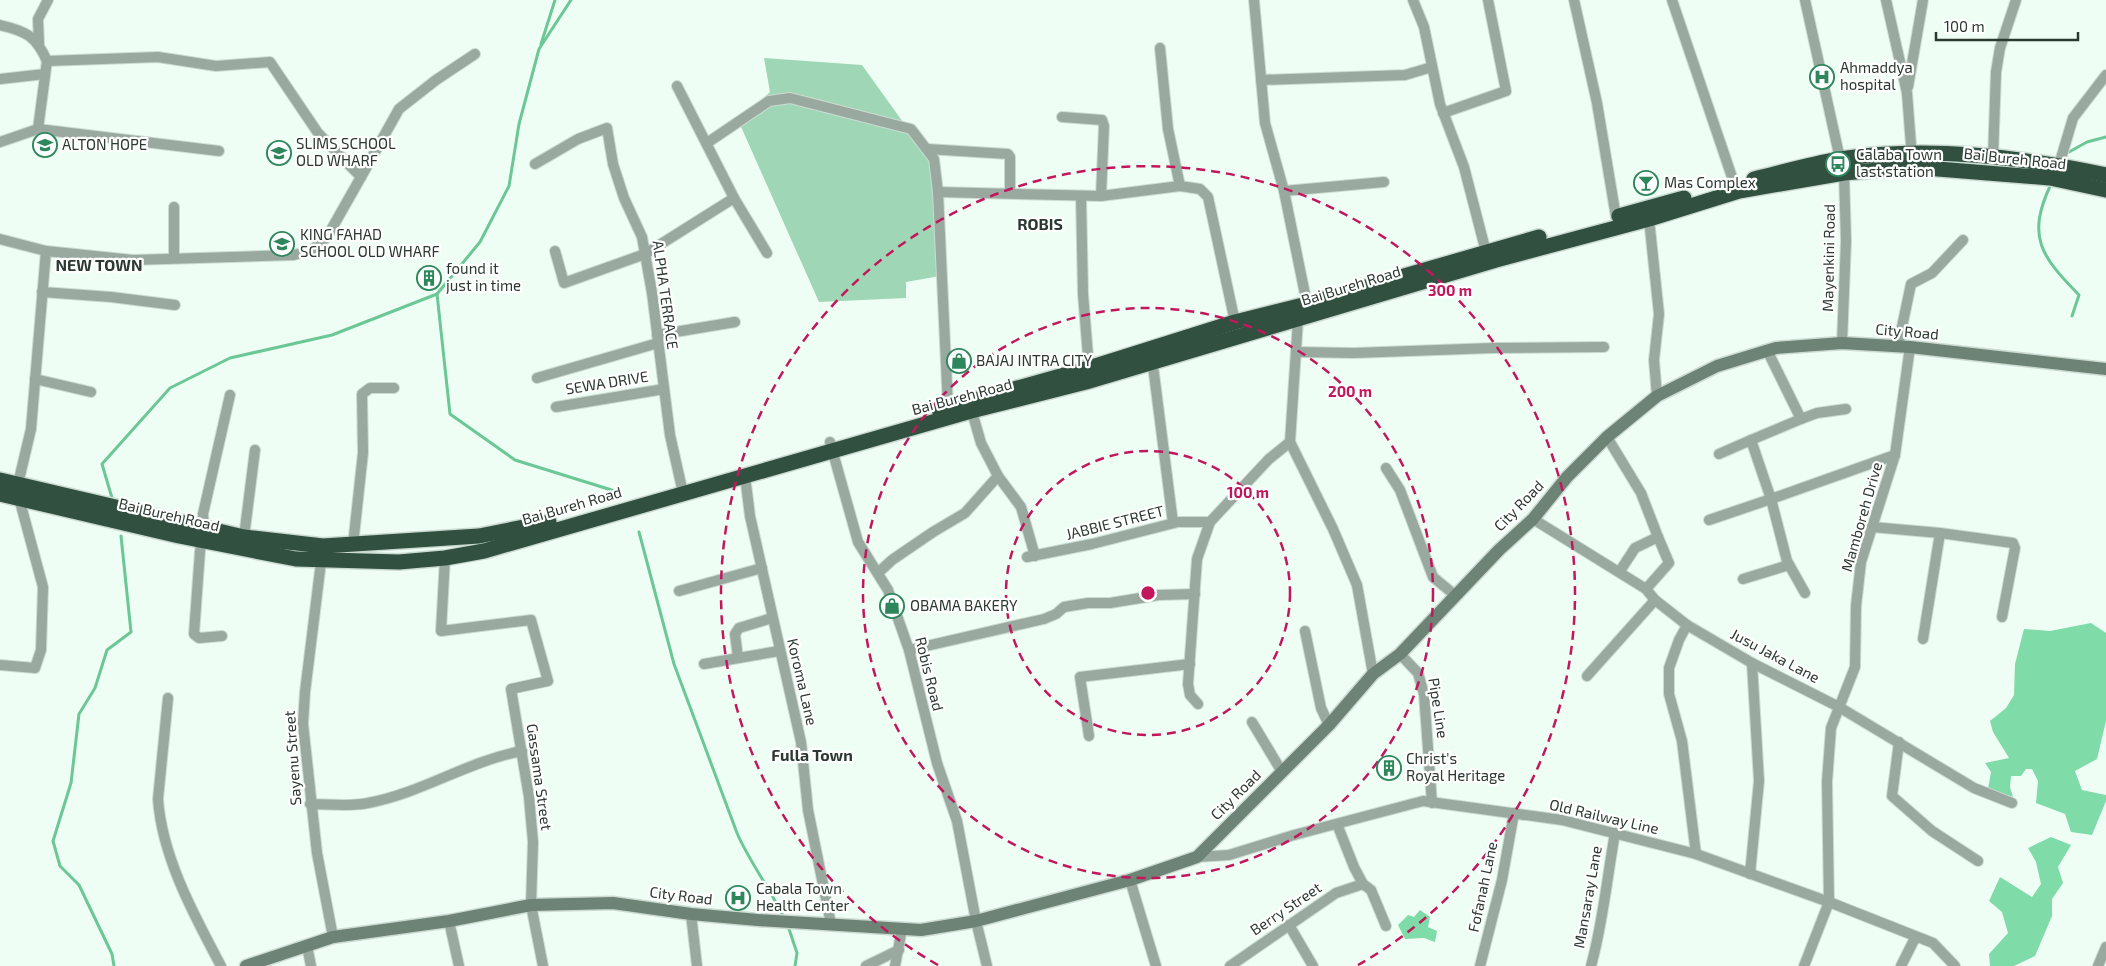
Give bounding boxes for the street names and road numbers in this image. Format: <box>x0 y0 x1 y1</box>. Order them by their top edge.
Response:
street label: Bai Bureh Road <box>1963 144 2067 172</box>
street label: Mayenkini Road <box>1818 204 1838 312</box>
street label: ALPHA TERRACE <box>649 239 683 350</box>
street label: Bai Bureh Road <box>1299 261 1403 309</box>
street label: City Road <box>1875 319 1939 343</box>
street label: SEWA DRIVE <box>564 367 650 397</box>
street label: Bai Bureh Road <box>910 374 1014 418</box>
street label: Mamboreh Drive <box>1837 460 1885 574</box>
street label: City Road <box>1490 476 1547 534</box>
street label: Bai Bureh Road <box>520 482 624 528</box>
street label: Bai Bureh Road <box>117 494 221 534</box>
street label: JABBIE STREET <box>1064 501 1166 543</box>
street label: Jusu Jaka Lane <box>1728 624 1823 686</box>
street label: Robis Road <box>912 635 948 713</box>
street label: Koroma Lane <box>784 636 822 727</box>
street label: Pipe Line <box>1425 676 1453 739</box>
street label: Sayenu Street <box>280 710 304 806</box>
street label: Gassama Street <box>524 722 556 832</box>
street label: City Road <box>1206 765 1264 823</box>
street label: Old Railway Line <box>1548 795 1661 837</box>
street label: Fofanah Lane <box>1464 840 1500 934</box>
street label: Mansaray Lane <box>1569 844 1605 950</box>
street label: Berry Street <box>1246 878 1325 939</box>
street label: City Road <box>649 882 714 908</box>

